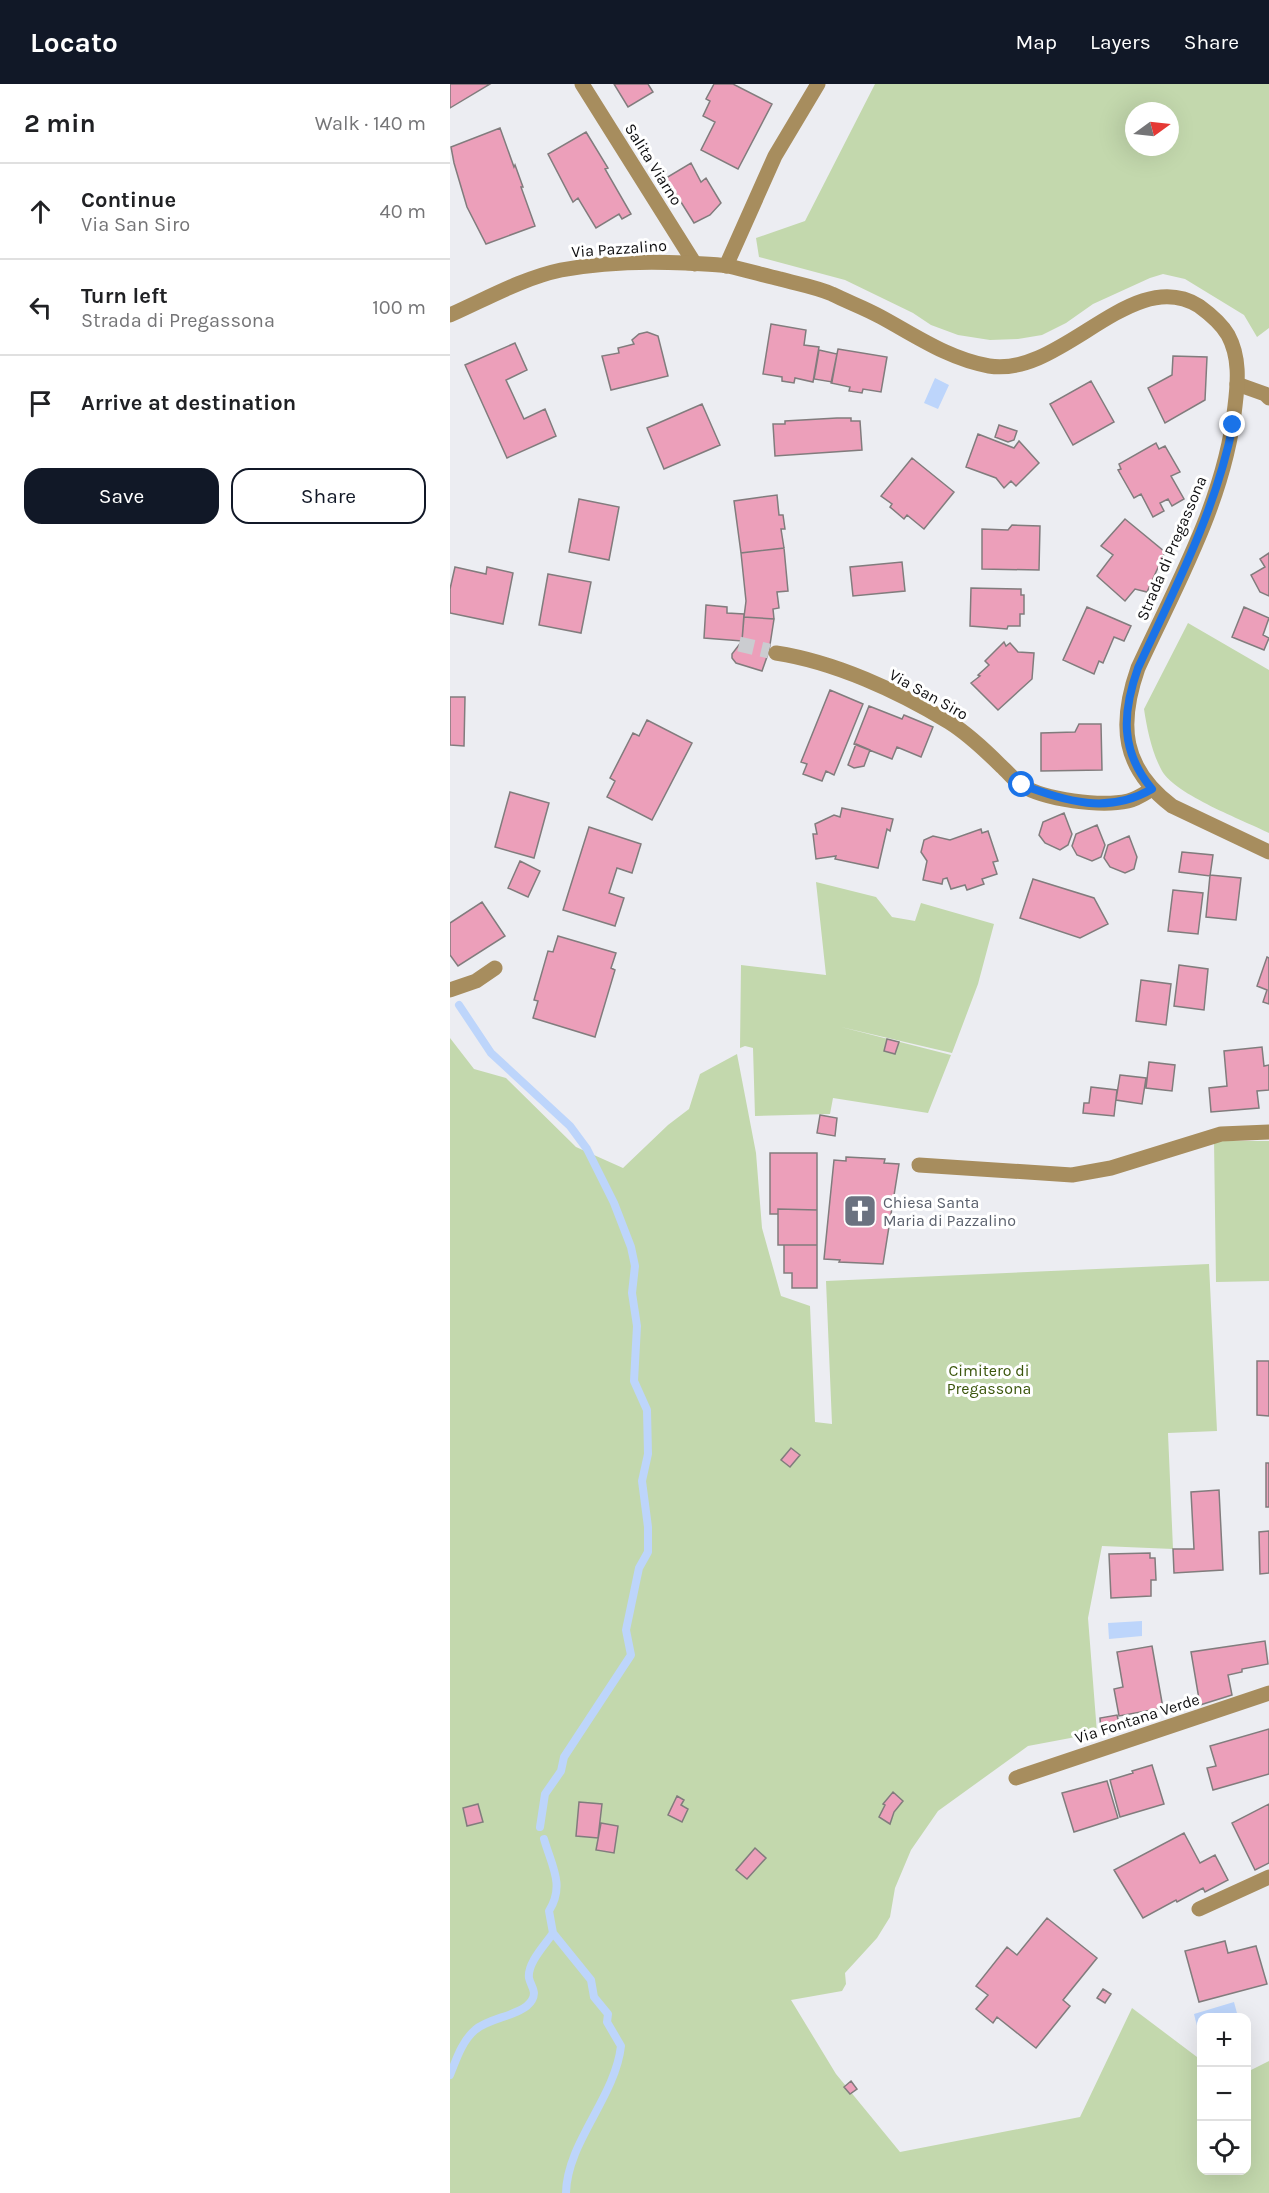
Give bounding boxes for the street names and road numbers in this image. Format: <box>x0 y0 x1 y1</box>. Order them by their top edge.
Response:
street label: Salita Viarno <box>621 120 686 209</box>
street label: Via Pazzalino <box>571 236 667 261</box>
street label: Strada di Pregassona <box>1132 473 1211 623</box>
street label: Via San Siro <box>886 665 972 724</box>
street label: Via Fontana Verde <box>1072 1689 1202 1748</box>

